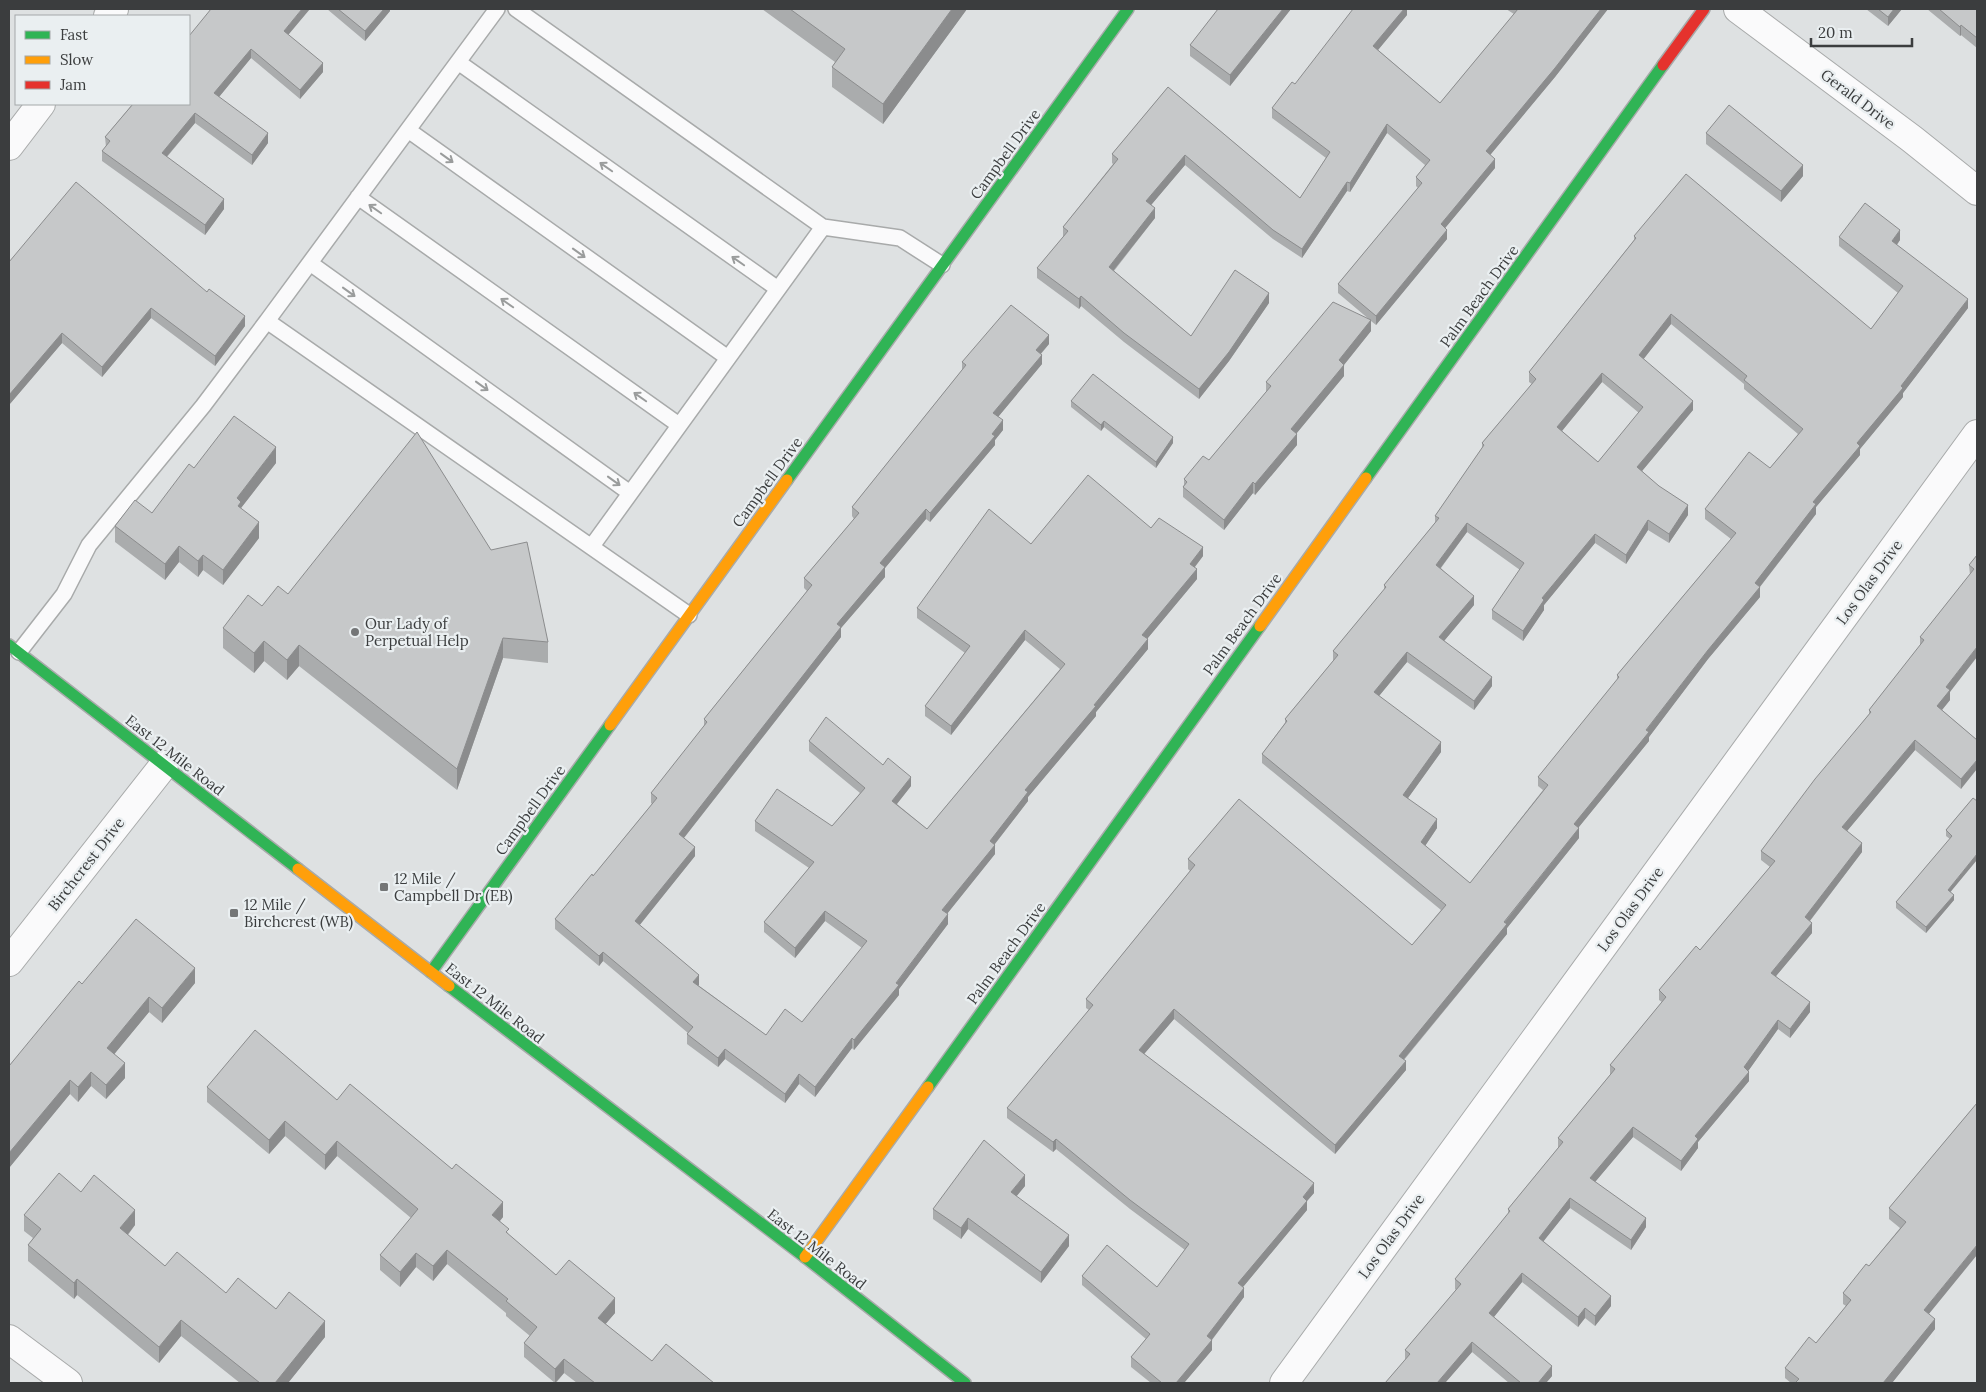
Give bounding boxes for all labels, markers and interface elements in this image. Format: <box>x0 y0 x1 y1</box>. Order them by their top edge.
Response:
legend <box>15 15 190 105</box>
scale bar <box>1811 15 1912 47</box>
text: 20 m <box>1818 23 1853 42</box>
text: Fast <box>60 25 88 44</box>
text: Slow <box>60 50 93 69</box>
street label: Gerald Drive <box>1817 65 1899 133</box>
text: Jam <box>59 75 87 94</box>
street label: Campbell Drive <box>966 105 1044 203</box>
one-way arrow <box>440 153 454 163</box>
one-way arrow <box>599 162 613 172</box>
one-way arrow <box>369 203 382 214</box>
street label: Palm Beach Drive <box>1436 241 1522 351</box>
one-way arrow <box>572 248 586 258</box>
one-way arrow <box>731 256 745 266</box>
one-way arrow <box>342 286 356 297</box>
one-way arrow <box>500 298 514 308</box>
one-way arrow <box>474 381 488 391</box>
one-way arrow <box>633 392 647 402</box>
street label: Campbell Drive <box>728 433 806 531</box>
one-way arrow <box>606 476 620 486</box>
street label: Los Olas Drive <box>1832 536 1906 628</box>
street label: Palm Beach Drive <box>1199 569 1285 679</box>
place label: Our Lady of Perpetual Help <box>365 614 469 650</box>
marker: Our Lady of Perpetual Help <box>349 626 361 638</box>
street label: East 12 Mile Road <box>122 711 228 799</box>
street label: Campbell Drive <box>491 761 569 859</box>
street label: Birchcrest Drive <box>44 813 128 915</box>
street label: Los Olas Drive <box>1593 863 1667 955</box>
place label: 12 Mile / Campbell Dr (EB) <box>394 869 513 906</box>
marker: 12 Mile / Campbell Dr (EB) <box>378 881 390 893</box>
place label: 12 Mile / Birchcrest (WB) <box>244 895 353 932</box>
street label: Palm Beach Drive <box>963 898 1049 1008</box>
marker: 12 Mile / Birchcrest (WB) <box>228 907 240 919</box>
street label: East 12 Mile Road <box>442 959 548 1047</box>
street label: Los Olas Drive <box>1354 1190 1428 1282</box>
street label: East 12 Mile Road <box>764 1205 870 1293</box>

